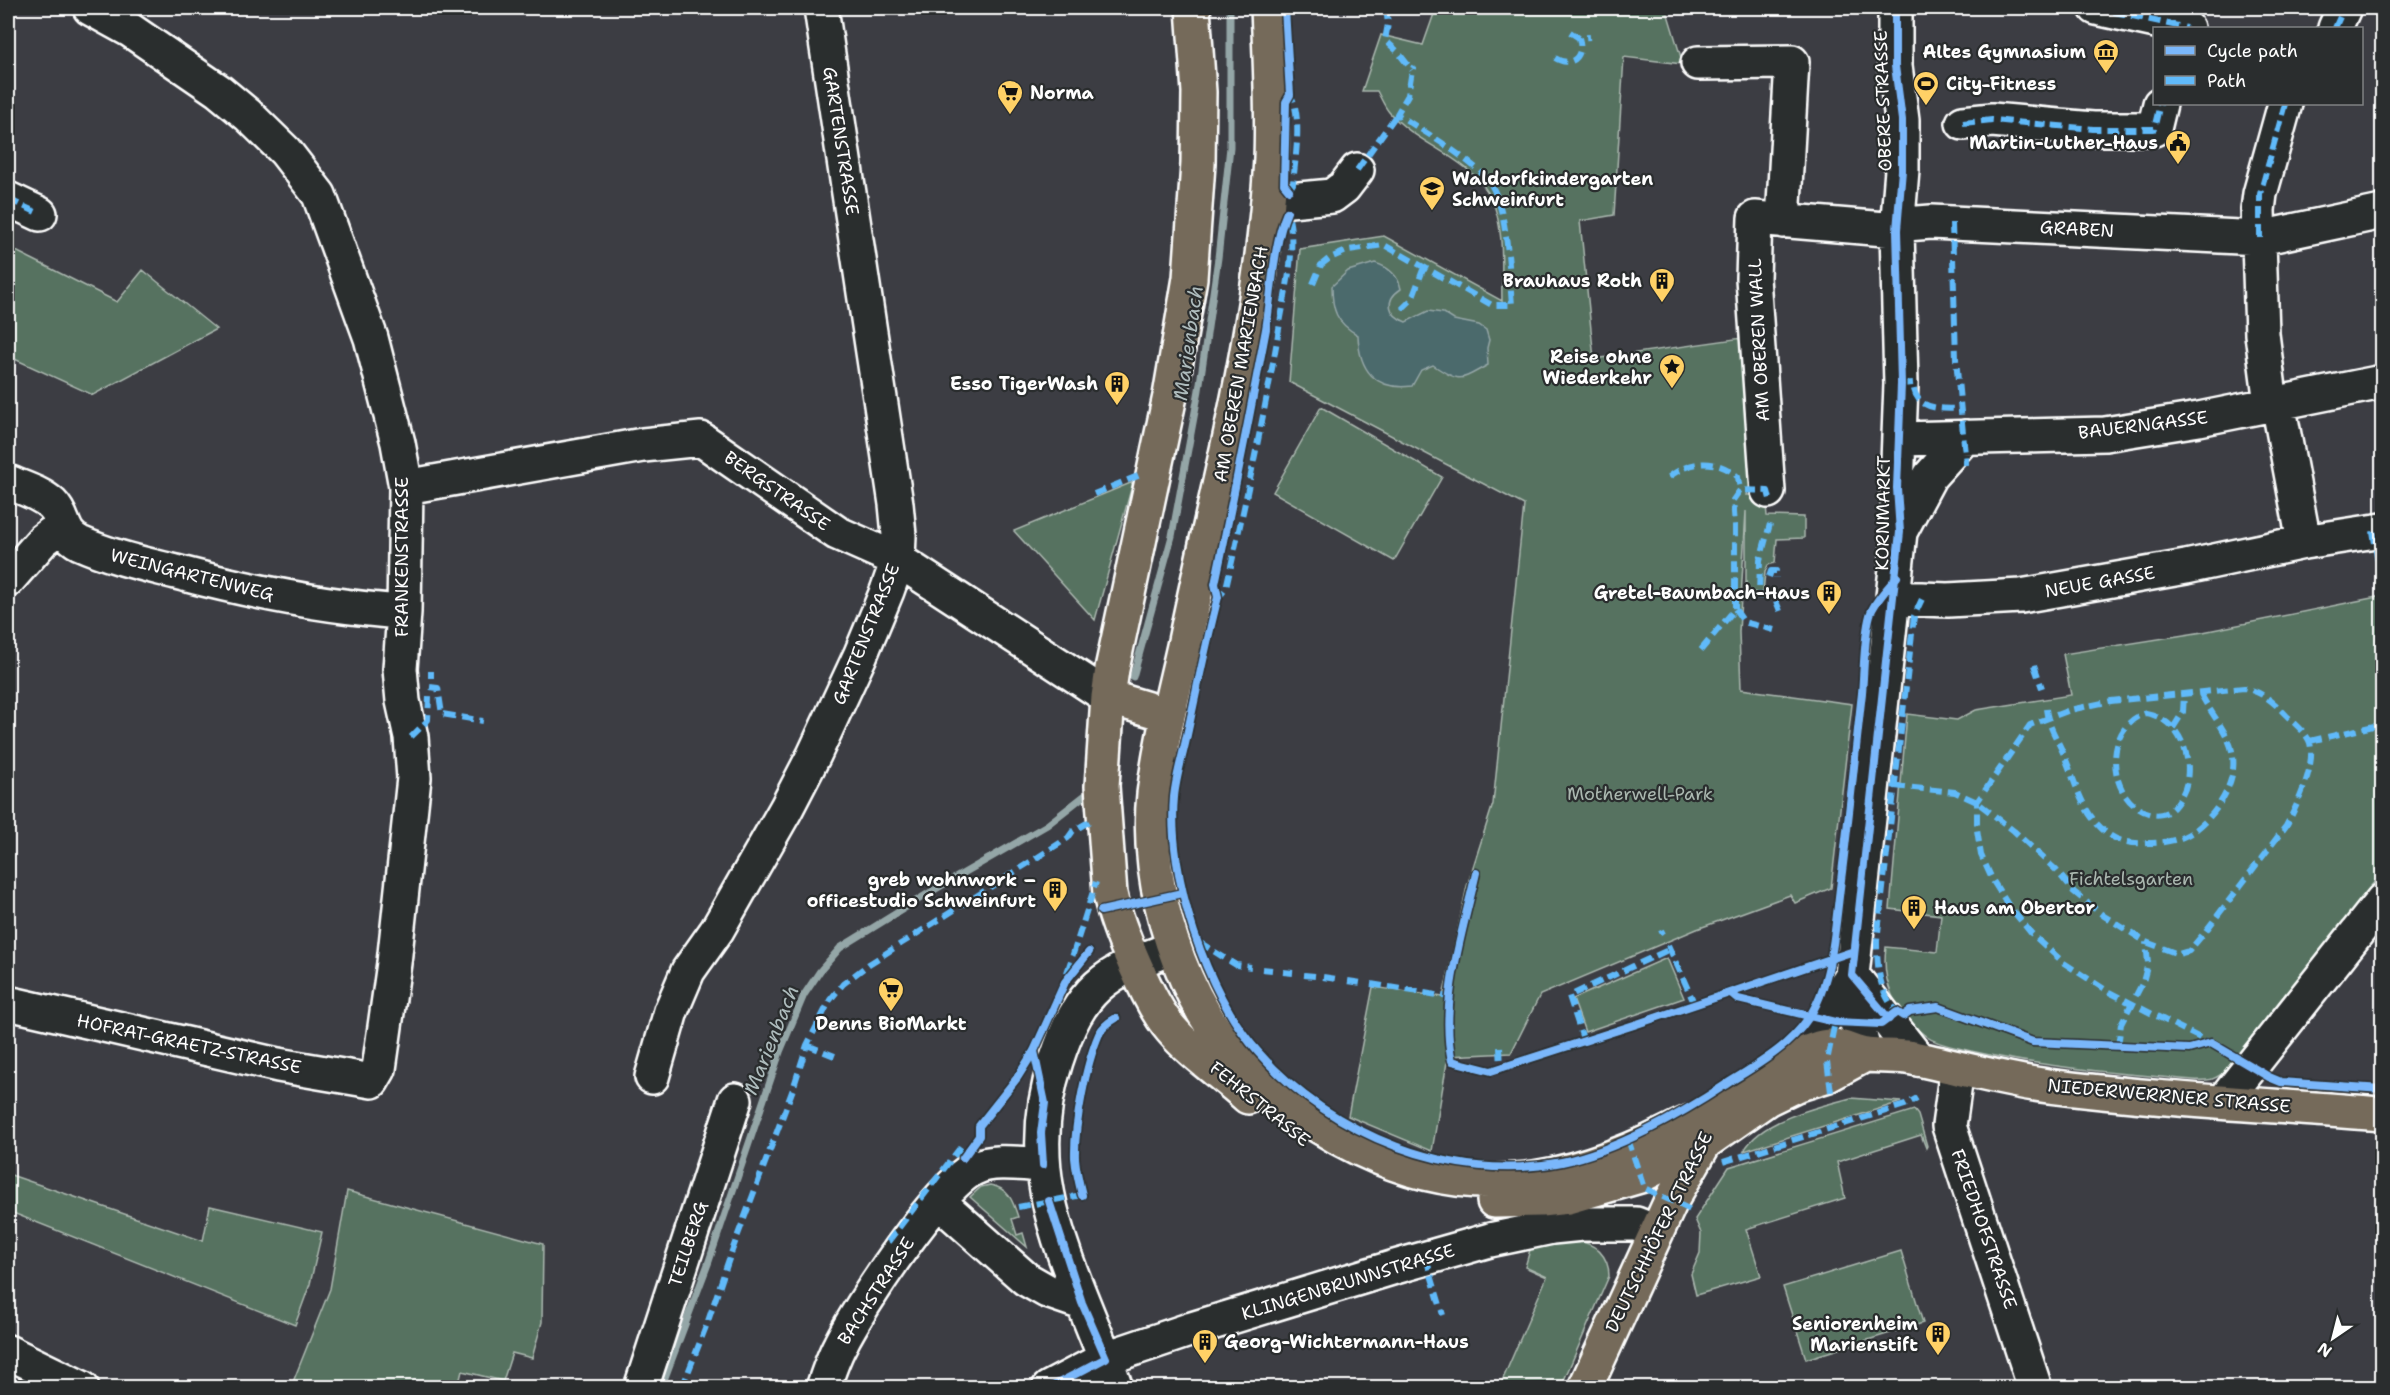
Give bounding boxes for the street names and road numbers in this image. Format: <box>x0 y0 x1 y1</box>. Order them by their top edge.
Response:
street label: OBERE STRASSE <box>1869 30 1897 172</box>
street label: GARTENSTRASSE <box>817 65 865 217</box>
street label: GRABEN <box>2039 215 2115 243</box>
street label: AM OBEREN MARIENBACH <box>1208 244 1274 484</box>
street label: AM OBEREN WALL <box>1743 258 1775 422</box>
street label: BAUERNGASSE <box>2077 405 2209 445</box>
street label: BERGSTRASSE <box>719 446 835 536</box>
street label: KORNMARKT <box>1870 455 1896 571</box>
street label: FRANKENSTRASSE <box>390 477 414 637</box>
street label: WEINGARTENWEG <box>108 543 277 607</box>
street label: GARTENSTRASSE <box>827 560 905 708</box>
street label: NEUE GASSE <box>2043 560 2157 604</box>
street label: HOFRAT-GRAETZ-STRASSE <box>75 1008 303 1080</box>
street label: FEHRSTRASSE <box>1205 1056 1315 1152</box>
street label: NIEDERWERRNER STRASSE <box>2047 1073 2291 1119</box>
street label: DEUTSCHHÖFER STRASSE <box>1600 1128 1718 1336</box>
street label: FRIEDHOFSTRASSE <box>1945 1146 2023 1312</box>
street label: TEILBERG <box>663 1198 713 1290</box>
street label: BACHSTRASSE <box>832 1233 920 1349</box>
street label: KLINGENBRUNNSTRASSE <box>1239 1238 1457 1326</box>

